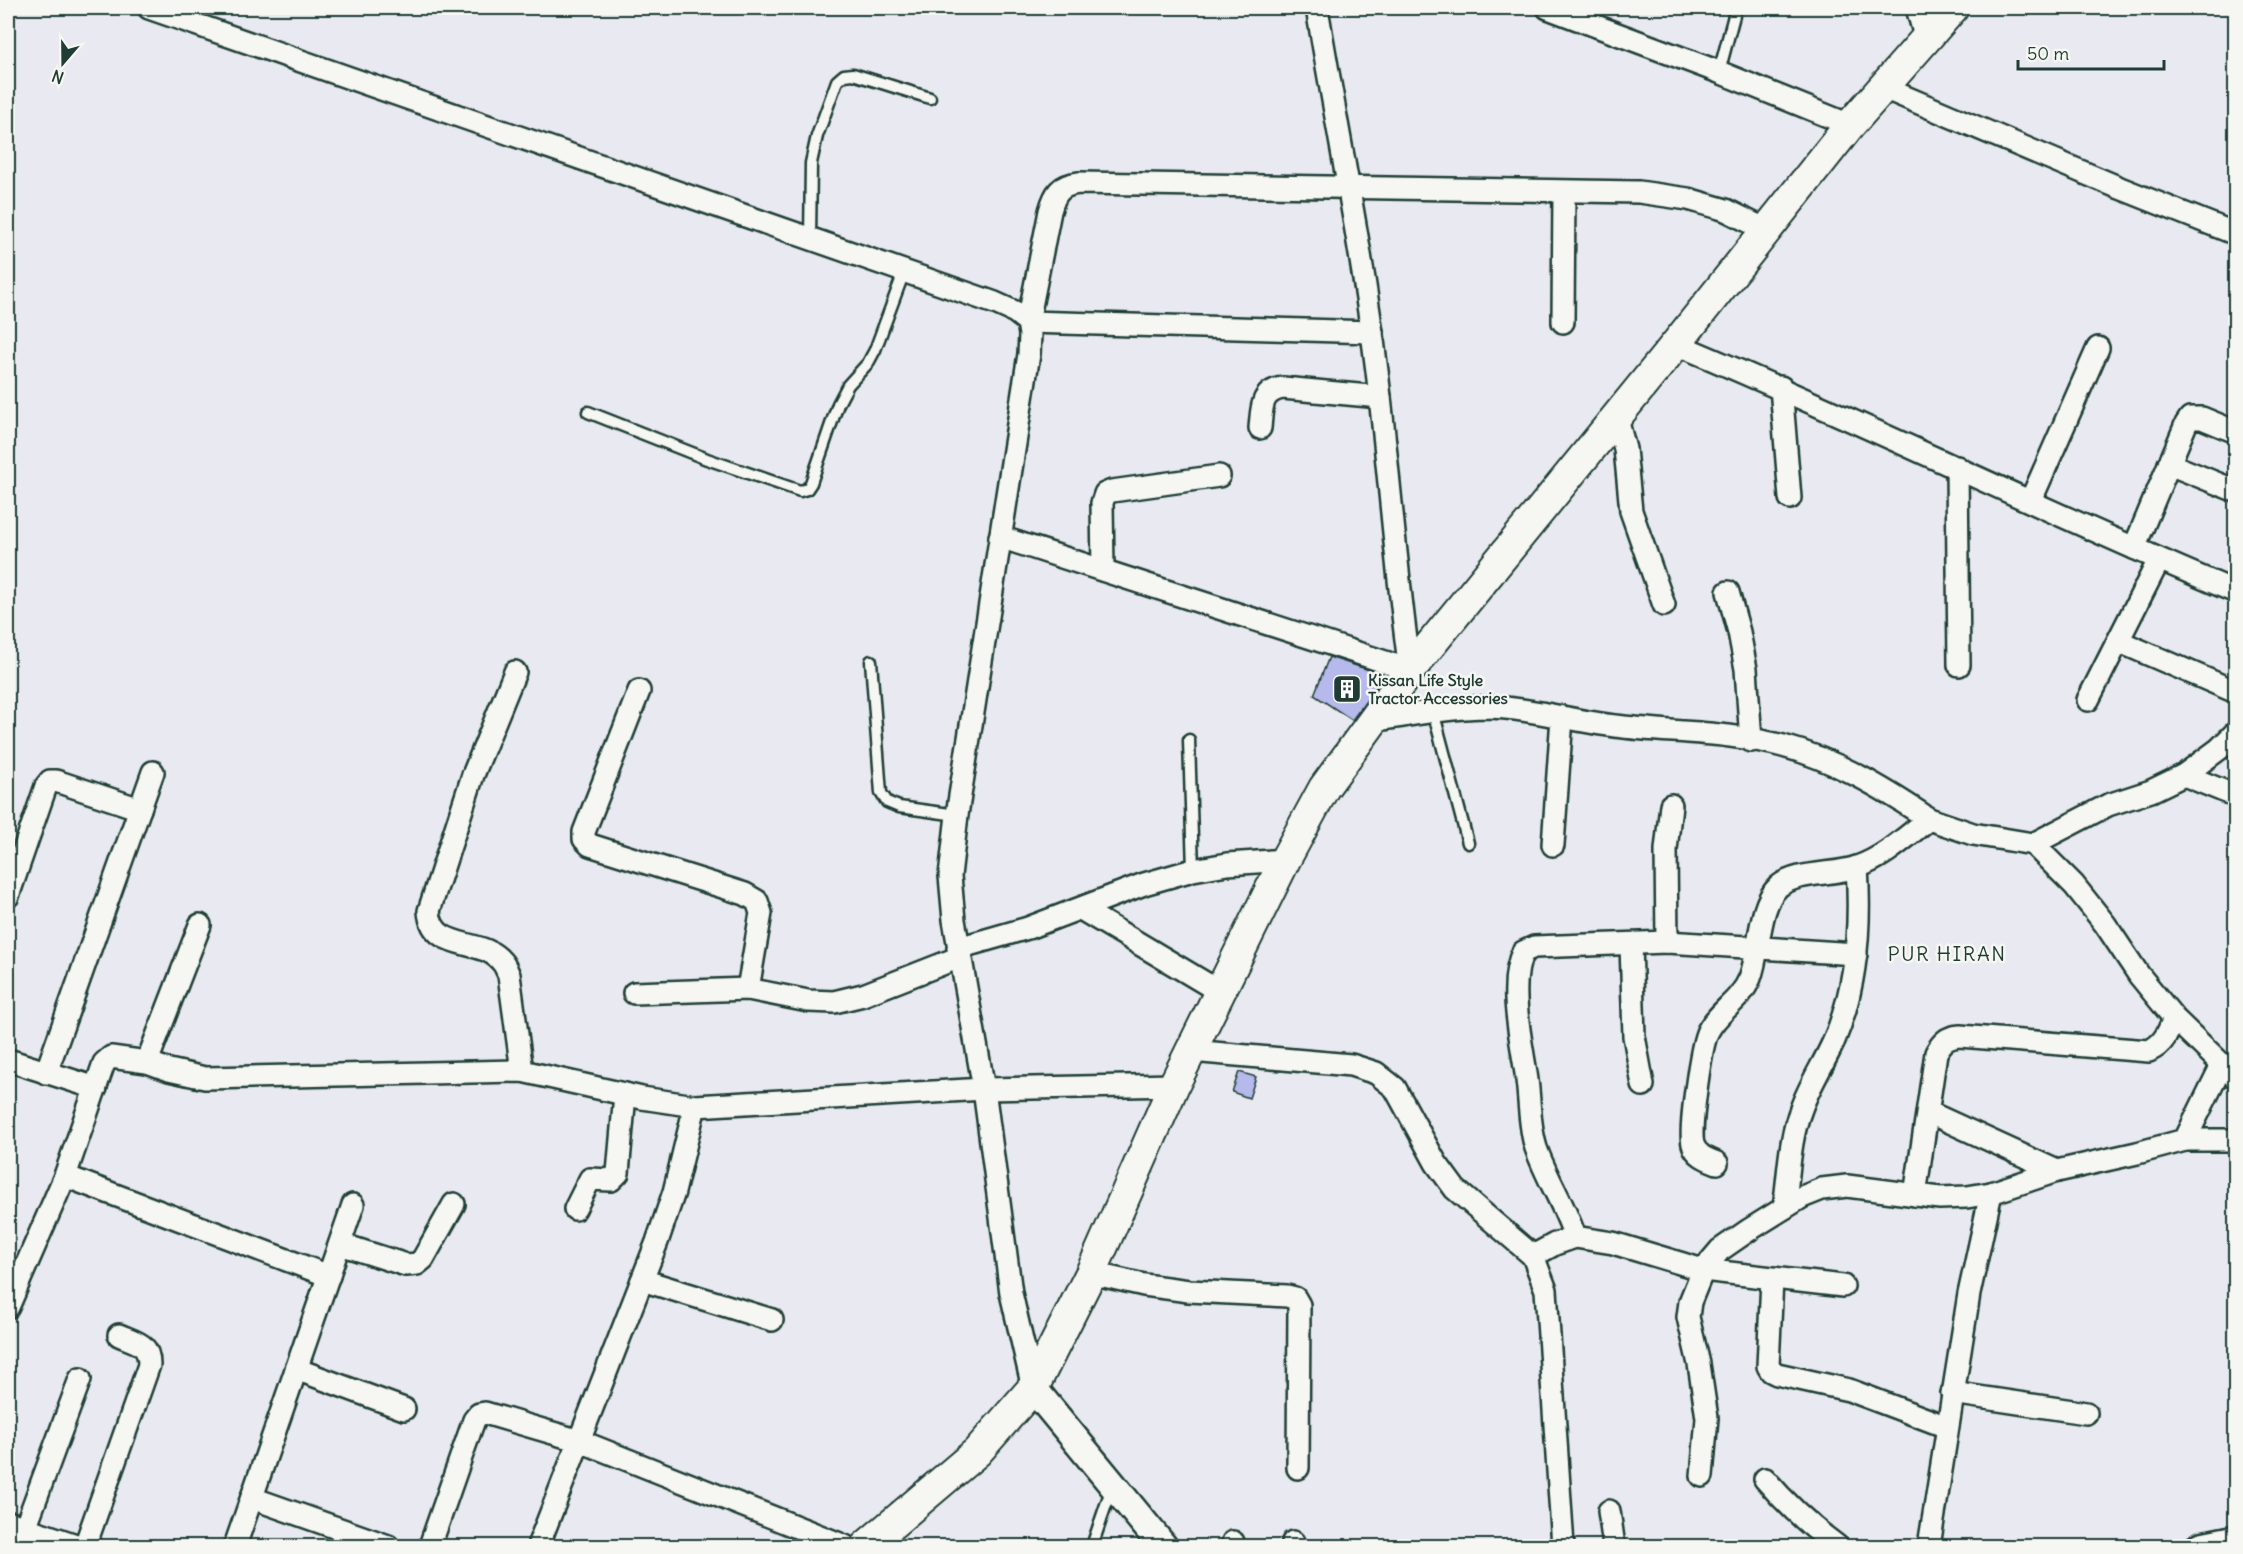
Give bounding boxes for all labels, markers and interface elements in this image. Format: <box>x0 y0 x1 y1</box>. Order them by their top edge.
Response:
north arrow <box>33 33 93 93</box>
scale bar <box>2018 33 2164 71</box>
text: 50 m <box>2027 42 2069 65</box>
text: N <box>49 66 66 88</box>
place label: Kissan Life Style Tractor Accessories <box>1368 670 1508 708</box>
building icon: Kissan Life Style Tractor Accessories <box>1331 673 1363 705</box>
district label: PUR HIRAN <box>1887 941 2007 966</box>

